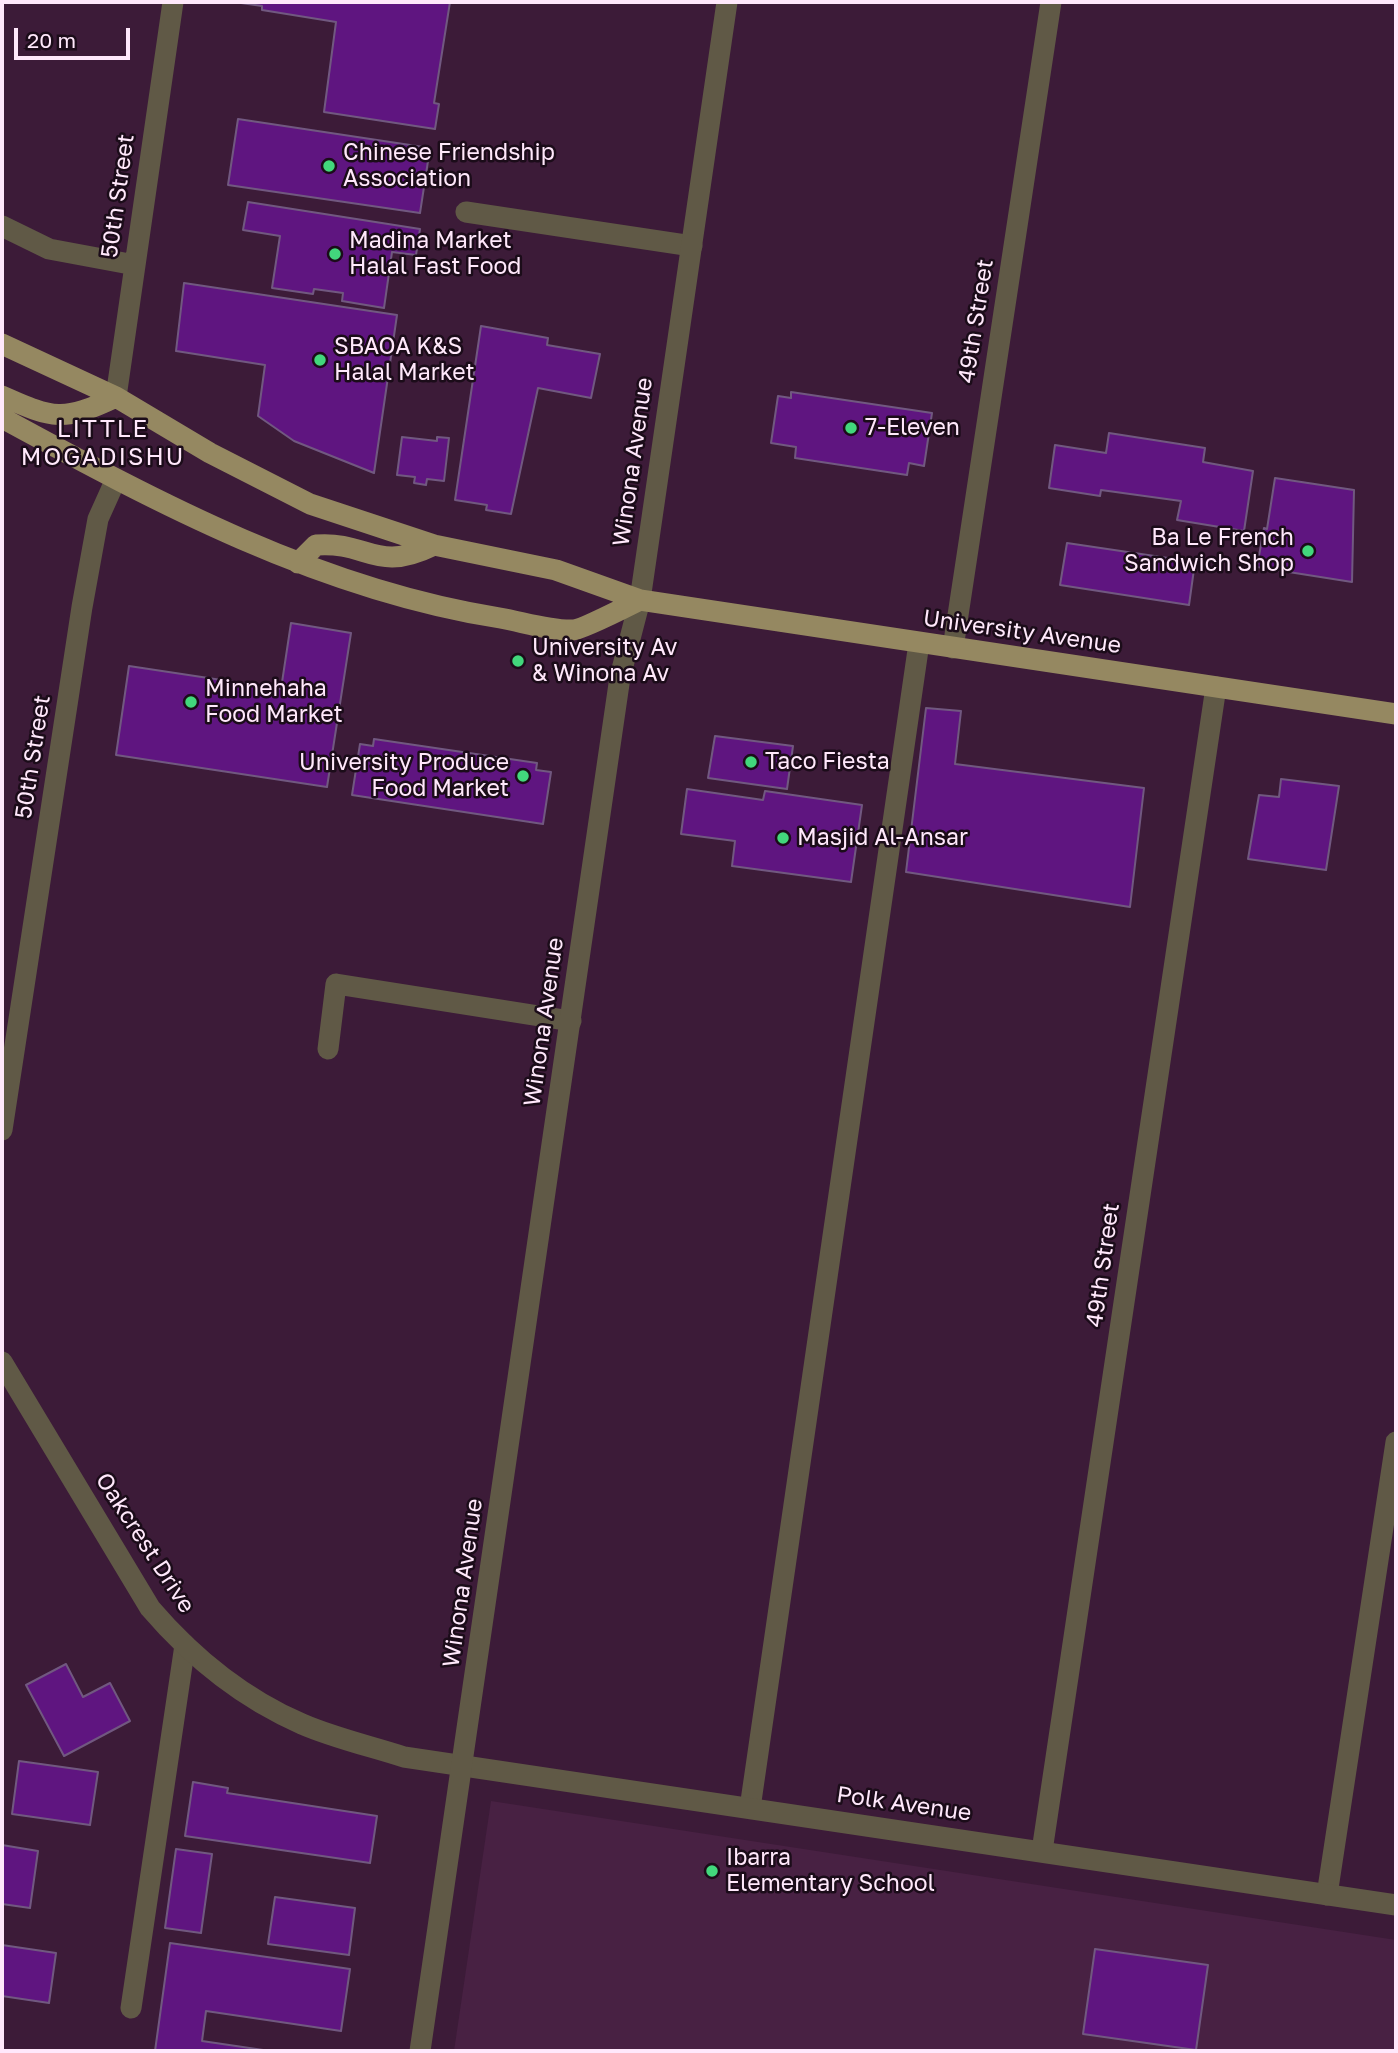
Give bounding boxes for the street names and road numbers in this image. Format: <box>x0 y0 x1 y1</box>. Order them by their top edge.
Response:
street label: 50th Street <box>96 132 140 260</box>
street label: 49th Street <box>953 257 999 385</box>
street label: Winona Avenue <box>607 376 659 548</box>
street label: University Avenue <box>921 604 1123 660</box>
street label: 50th Street <box>10 693 56 821</box>
street label: Winona Avenue <box>518 936 570 1108</box>
street label: 49th Street <box>1081 1201 1125 1329</box>
street label: Oakcrest Drive <box>90 1468 200 1618</box>
street label: Winona Avenue <box>437 1497 489 1669</box>
street label: Polk Avenue <box>835 1781 973 1827</box>

